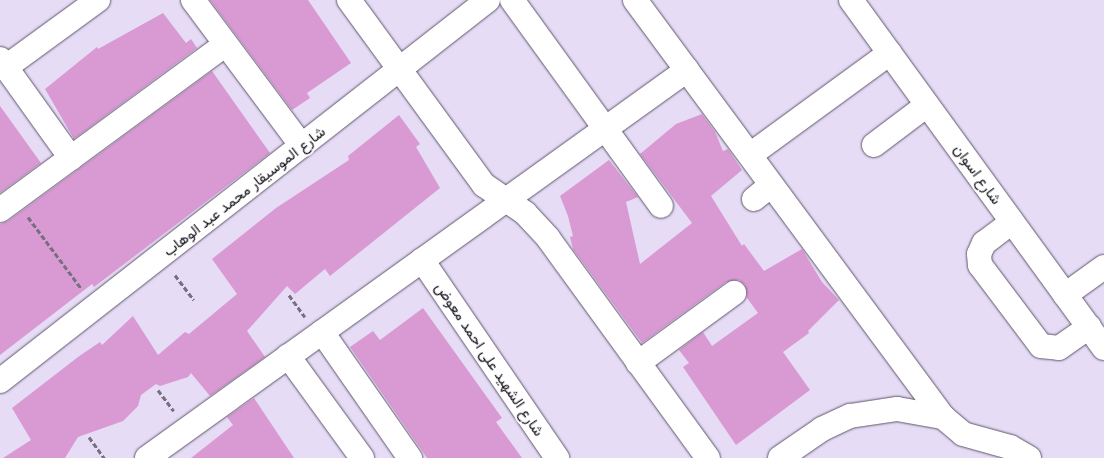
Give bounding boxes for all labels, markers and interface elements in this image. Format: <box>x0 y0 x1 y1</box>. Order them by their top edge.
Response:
street label: شارع الموسيقار محمد عبد الوهاب <box>159 122 329 260</box>
street label: شارع اسوان <box>950 141 1006 207</box>
street label: شارع الشهيد على احمد معوض <box>432 279 548 439</box>

